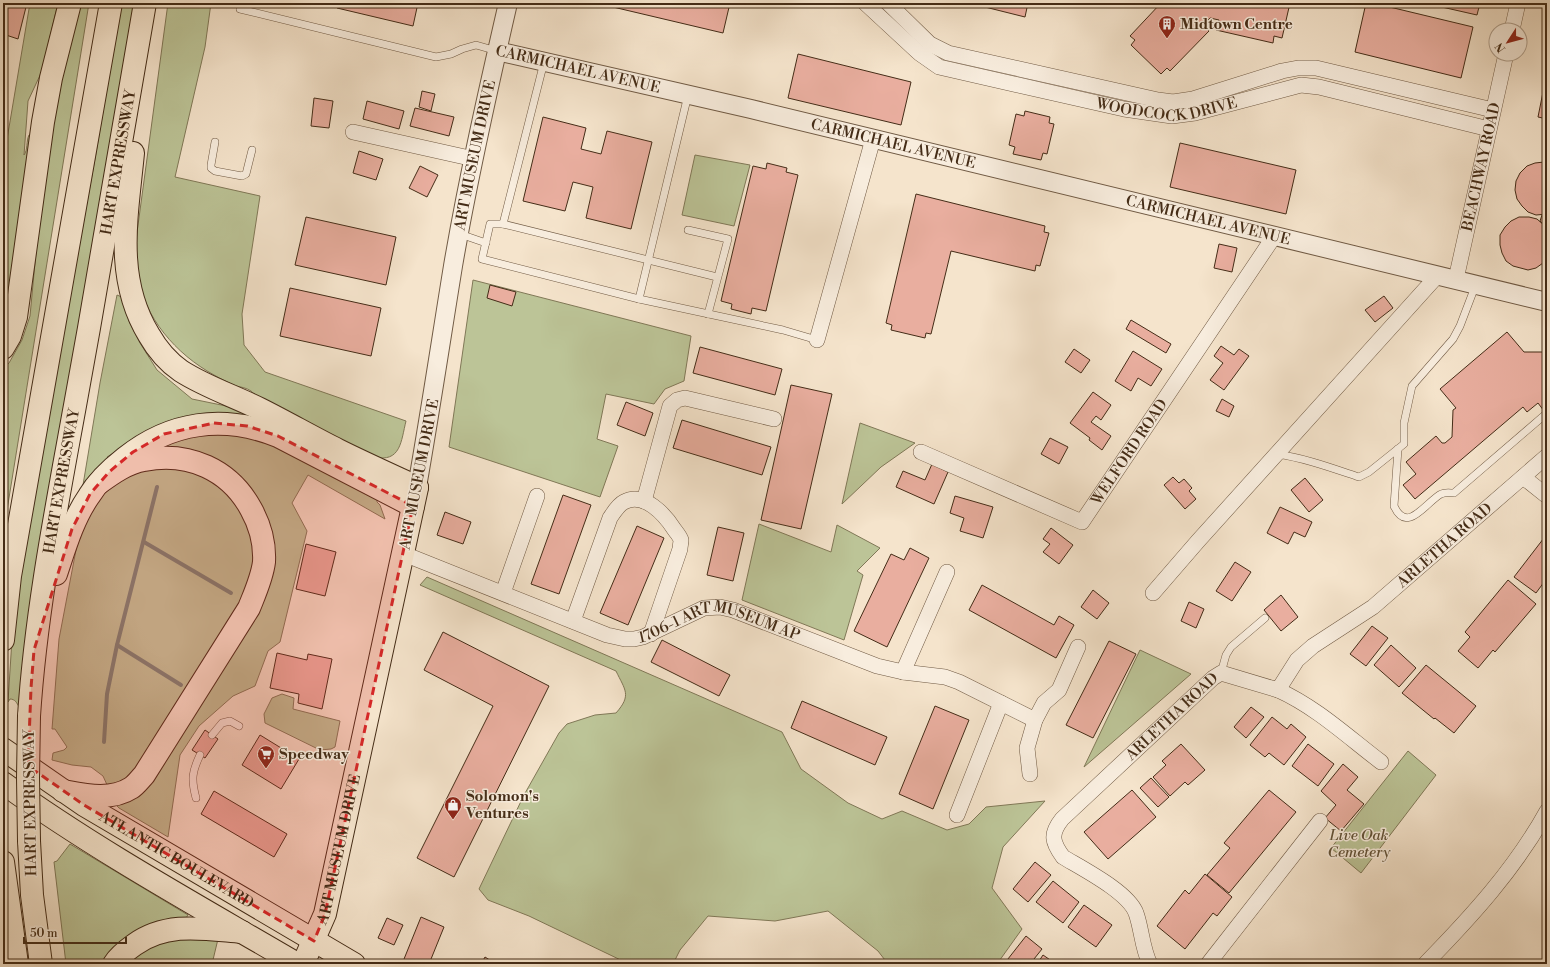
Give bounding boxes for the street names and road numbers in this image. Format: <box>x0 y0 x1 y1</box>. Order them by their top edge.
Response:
street label: CARMICHAEL AVENUE <box>494 41 662 98</box>
street label: ART MUSEUM DRIVE <box>450 78 500 233</box>
street label: HART EXPRESSWAY <box>97 87 140 237</box>
street label: WOODCOCK DRIVE <box>1093 93 1239 126</box>
street label: BEACHWAY ROAD <box>1458 101 1505 234</box>
street label: CARMICHAEL AVENUE <box>809 115 978 173</box>
street label: CARMICHAEL AVENUE <box>1124 191 1292 249</box>
street label: WELFORD ROAD <box>1087 396 1172 510</box>
street label: ART MUSEUM DRIVE <box>395 397 443 552</box>
street label: HART EXPRESSWAY <box>40 406 84 555</box>
street label: ARLETHA ROAD <box>1392 499 1496 593</box>
street label: 1706-1 ART MUSEUM AP <box>633 630 805 648</box>
street label: ARLETHA ROAD <box>1121 669 1223 765</box>
street label: HART EXPRESSWAY <box>20 728 41 877</box>
street label: ART MUSEUM DRIVE <box>312 772 365 928</box>
street label: ATLANTIC BOULEVARD <box>95 807 257 913</box>

